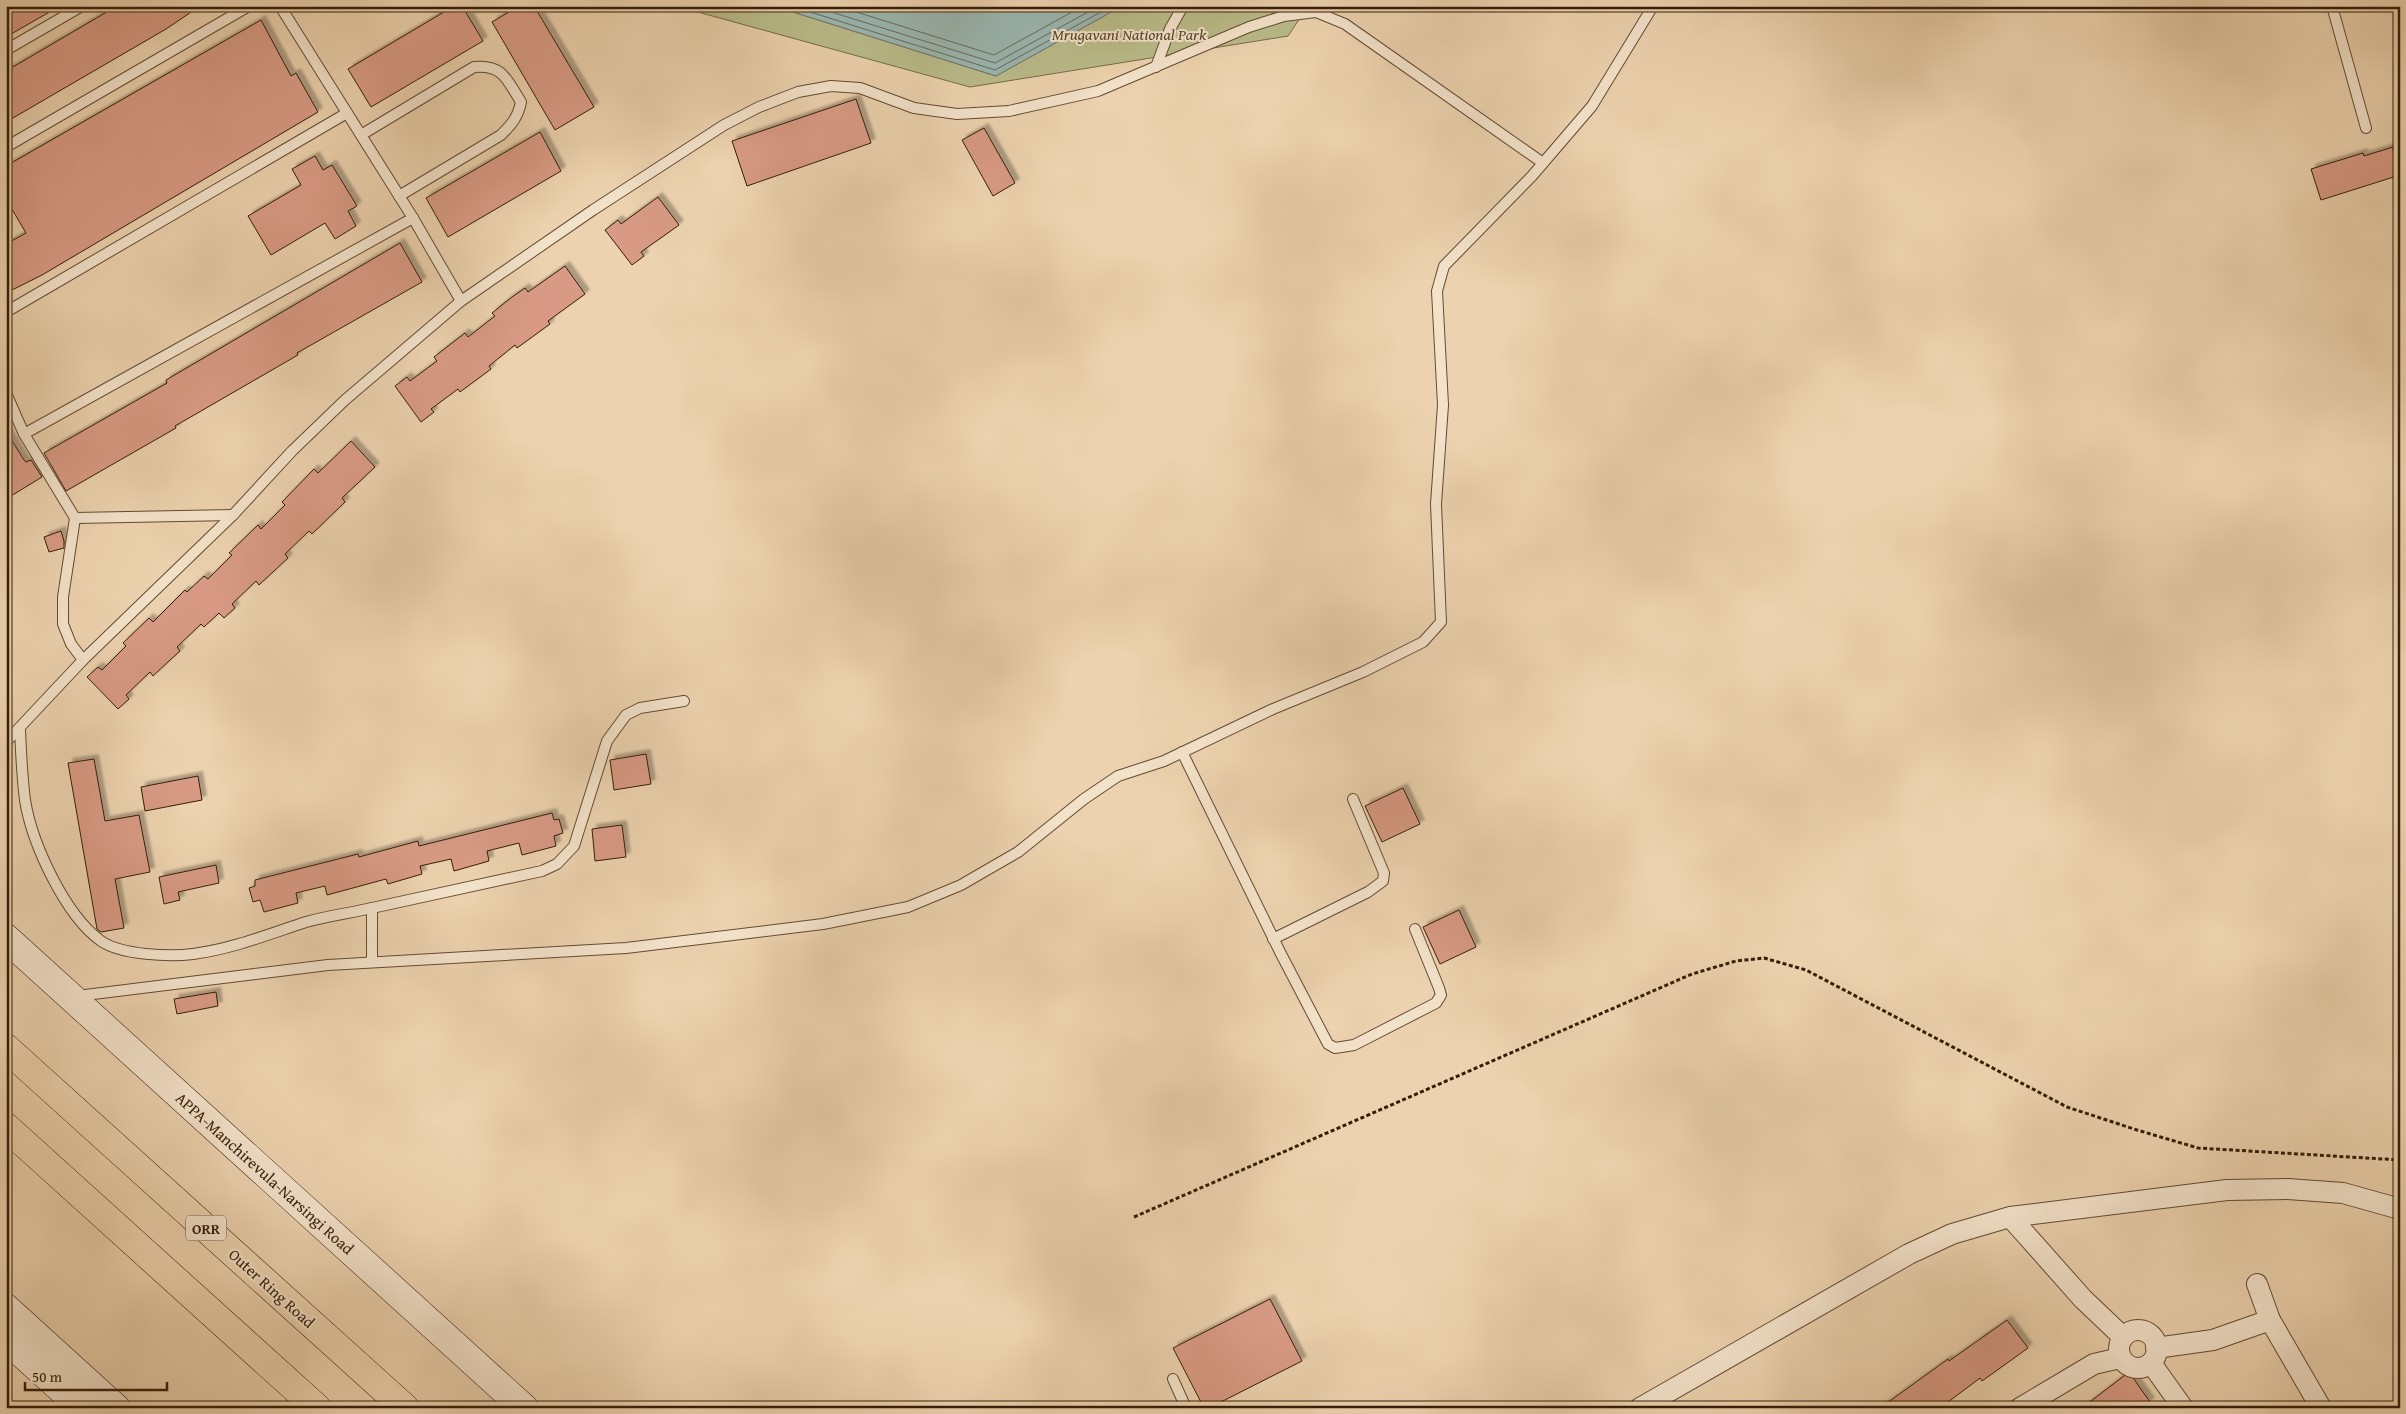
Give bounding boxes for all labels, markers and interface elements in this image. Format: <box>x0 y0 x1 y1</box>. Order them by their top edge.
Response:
park label: Mrugavani National Park <box>1052 22 1207 46</box>
street label: APPA-Manchirevula-Narsingi Road <box>170 1086 360 1260</box>
road number: ORR <box>186 1216 226 1240</box>
street label: Outer Ring Road <box>223 1243 321 1334</box>
scale bar <box>25 1359 168 1391</box>
text: 50 m <box>32 1366 63 1387</box>

